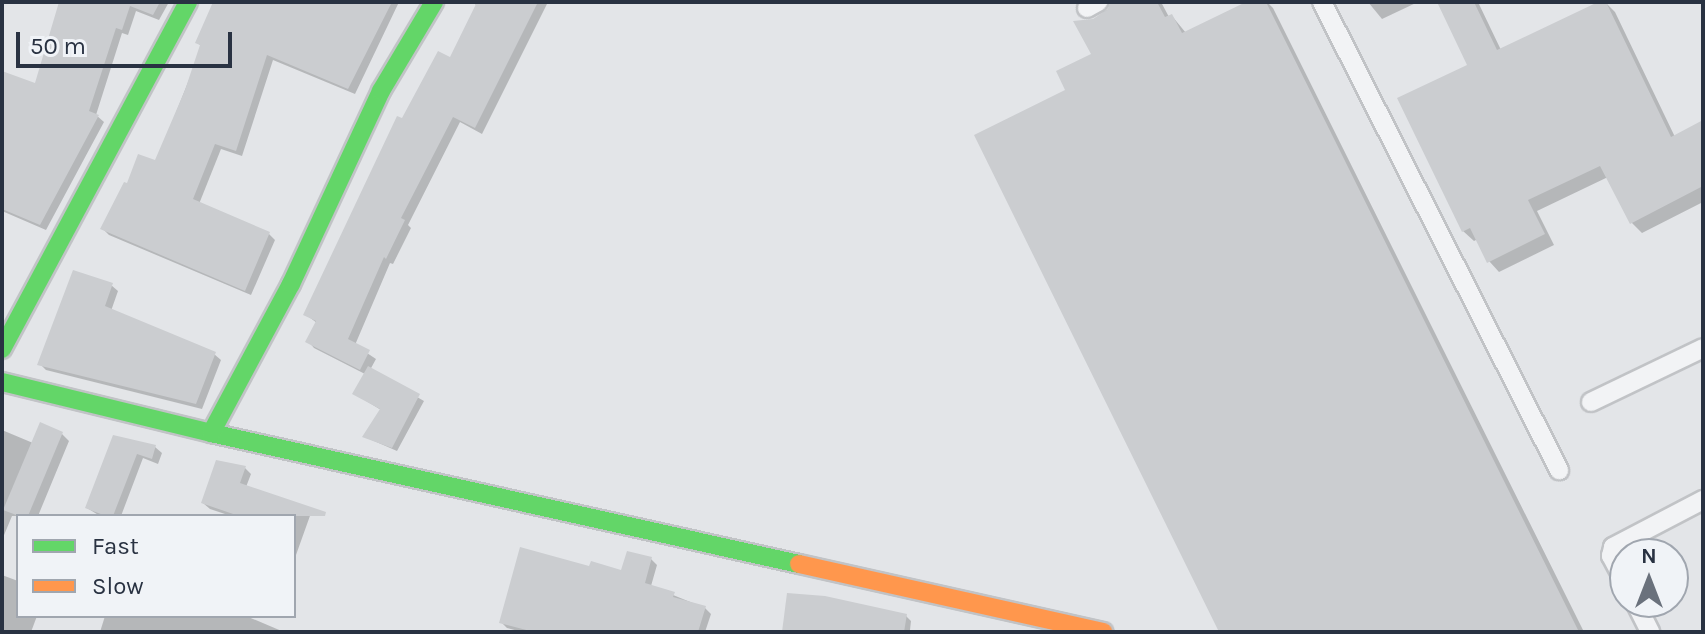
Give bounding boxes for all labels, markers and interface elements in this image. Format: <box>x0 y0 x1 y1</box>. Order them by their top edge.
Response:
scale bar <box>20 16 236 66</box>
text: 50 m <box>30 32 86 60</box>
legend <box>16 514 296 618</box>
text: Fast <box>92 532 139 560</box>
north arrow <box>1609 538 1689 618</box>
text: N <box>1641 543 1657 569</box>
text: Slow <box>92 572 144 600</box>

